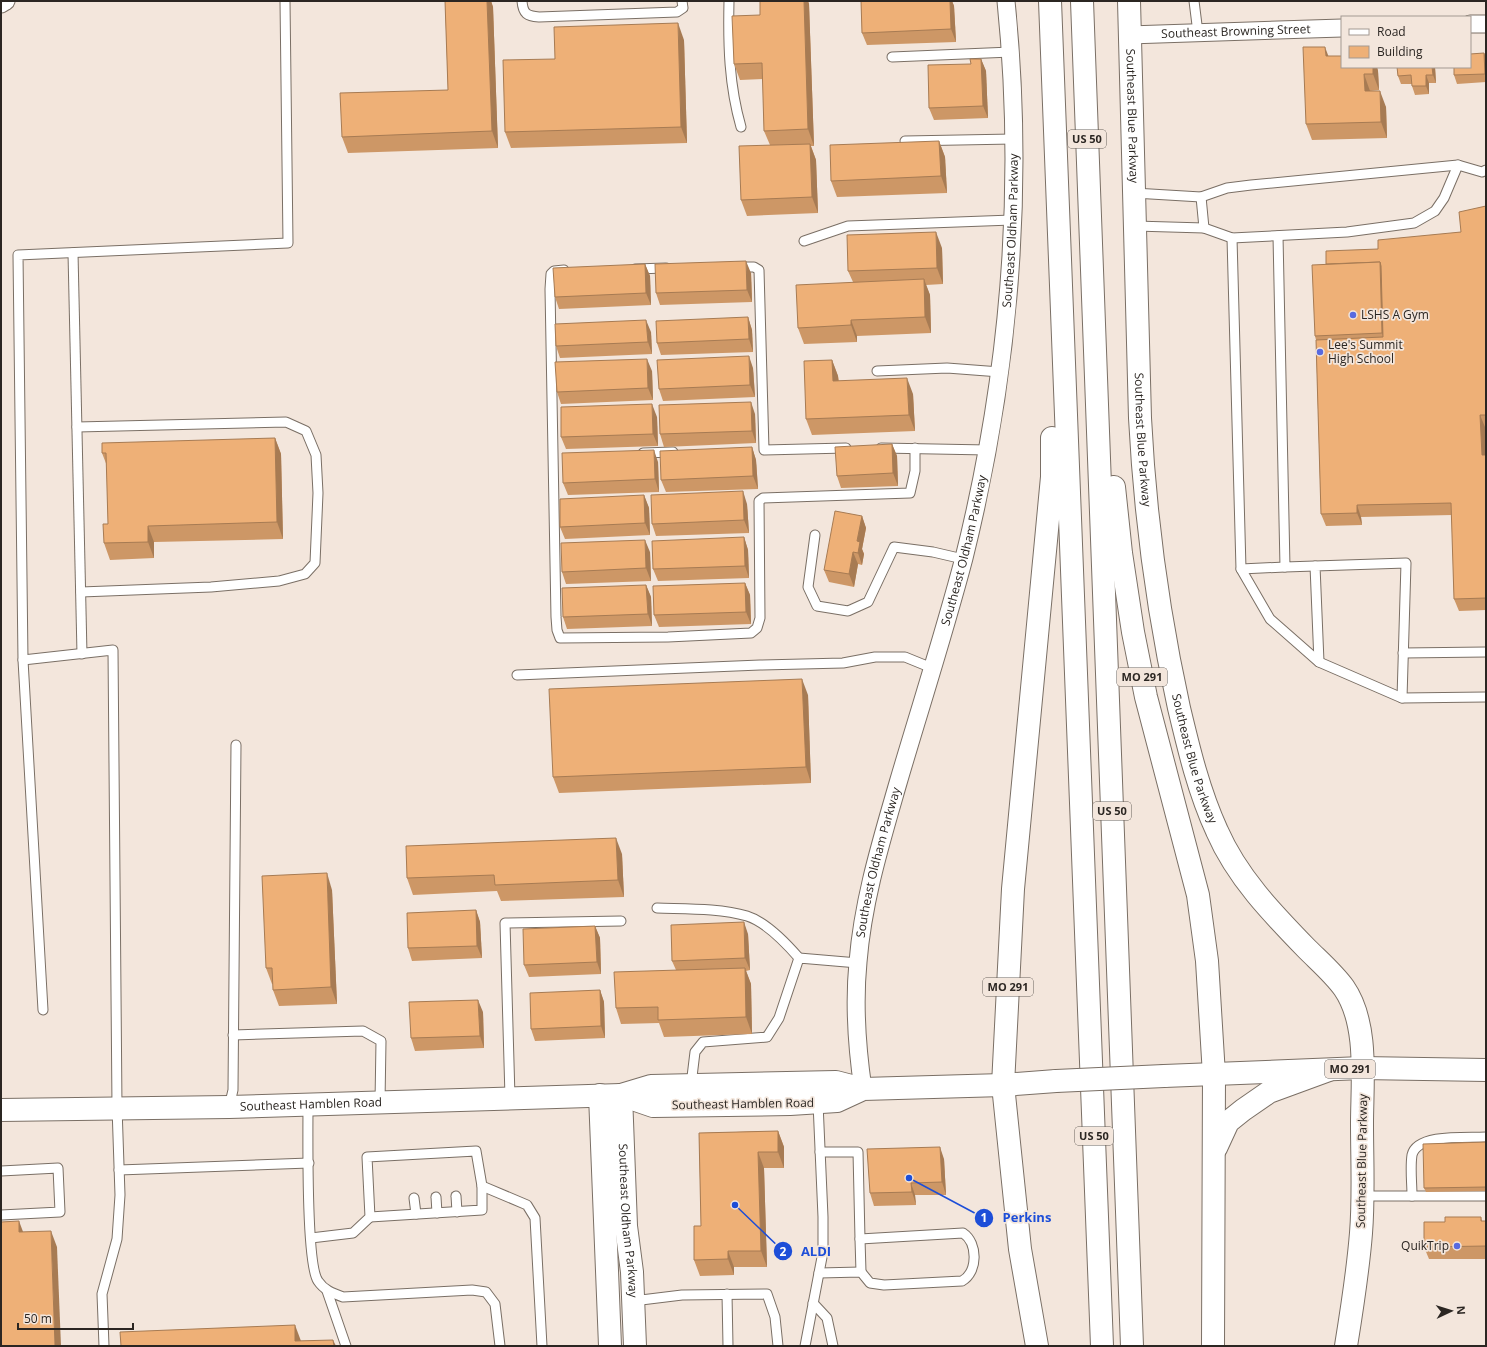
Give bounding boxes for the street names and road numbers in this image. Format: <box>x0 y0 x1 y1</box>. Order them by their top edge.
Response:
street label: Southeast Browning Street <box>1161 20 1311 42</box>
street label: Southeast Blue Parkway <box>1122 48 1143 184</box>
road number: US 50 <box>1068 130 1106 148</box>
street label: Southeast Oldham Parkway <box>998 152 1022 308</box>
street label: Southeast Blue Parkway <box>1131 372 1156 509</box>
street label: Southeast Oldham Parkway <box>937 473 990 628</box>
road number: MO 291 <box>1117 668 1167 686</box>
street label: Southeast Blue Parkway <box>1168 692 1222 827</box>
street label: Southeast Oldham Parkway <box>852 784 905 939</box>
road number: US 50 <box>1093 802 1131 820</box>
road number: MO 291 <box>983 978 1033 996</box>
road number: MO 291 <box>1325 1060 1375 1078</box>
street label: Southeast Hamblen Road <box>240 1093 382 1115</box>
street label: Southeast Blue Parkway <box>1352 1093 1371 1228</box>
street label: Southeast Hamblen Road <box>672 1094 814 1113</box>
road number: US 50 <box>1075 1127 1113 1145</box>
street label: Southeast Oldham Parkway <box>615 1143 642 1299</box>

